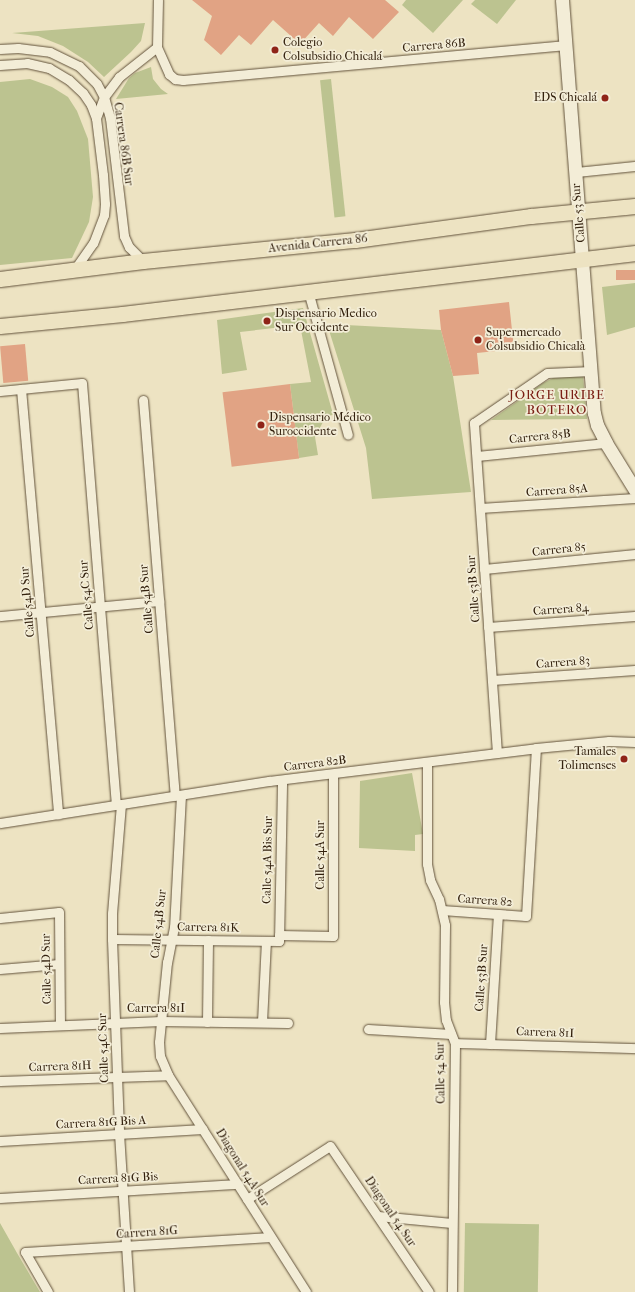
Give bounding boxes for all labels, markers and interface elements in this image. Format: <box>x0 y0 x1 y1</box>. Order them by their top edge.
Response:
place label: Colegio Colsubsidio Chicalá <box>283 36 382 64</box>
street label: Carrera 86B <box>402 36 466 56</box>
marker: Colegio Colsubsidio Chicalá <box>270 45 280 55</box>
place label: EDS Chicalá <box>534 91 597 105</box>
marker: EDS Chicalá <box>600 93 610 103</box>
street label: Carrera 86B Sur <box>110 101 136 187</box>
street label: Calle 53 Sur <box>569 183 589 243</box>
street label: Avenida Carrera 86 <box>268 232 368 256</box>
place label: Dispensario Medico Sur Occidente <box>275 307 377 335</box>
marker: Dispensario Medico Sur Occidente <box>262 316 272 326</box>
place label: Supermercado Colsubsidio Chicalà <box>486 326 585 354</box>
marker: Supermercado Colsubsidio Chicalà <box>473 335 483 345</box>
district label: JORGE URIBE BOTERO <box>509 388 605 419</box>
place label: Dispensario Médico Suroccidente <box>269 411 371 439</box>
marker: Dispensario Médico Suroccidente <box>256 420 266 430</box>
street label: Carrera 85B <box>508 427 572 447</box>
street label: Carrera 85A <box>526 482 588 500</box>
street label: Carrera 85 <box>531 540 587 560</box>
street label: Calle 53B Sur <box>464 555 484 623</box>
street label: Calle 54C Sur <box>77 560 97 630</box>
street label: Calle 54B Sur <box>137 564 157 634</box>
street label: Calle 54D Sur <box>18 566 38 638</box>
street label: Carrera 84 <box>533 601 589 619</box>
street label: Carrera 83 <box>536 654 590 672</box>
place label: Tamales Tolimenses <box>559 745 616 773</box>
street label: Carrera 82B <box>283 753 347 775</box>
marker: Tamales Tolimenses <box>619 754 629 764</box>
street label: Calle 54A Bis Sur <box>260 816 276 904</box>
street label: Calle 54A Sur <box>314 820 328 890</box>
street label: Calle 54B Sur <box>148 889 170 959</box>
street label: Carrera 82 <box>457 892 513 910</box>
street label: Carrera 81K <box>177 920 239 936</box>
street label: Calle 54D Sur <box>39 934 55 1004</box>
street label: Calle 53B Sur <box>472 944 492 1012</box>
street label: Carrera 81I <box>127 1002 185 1016</box>
street label: Calle 54C Sur <box>96 1013 112 1083</box>
street label: Carrera 81I <box>516 1025 574 1041</box>
street label: Calle 54 Sur <box>433 1042 449 1104</box>
street label: Carrera 81H <box>28 1059 92 1075</box>
street label: Carrera 81G Bis A <box>55 1113 147 1133</box>
street label: Diagonal 54A Sur <box>212 1126 272 1210</box>
street label: Carrera 81G Bis <box>78 1170 158 1188</box>
street label: Diagonal 54 Sur <box>361 1174 419 1250</box>
street label: Carrera 81G <box>116 1224 178 1242</box>

